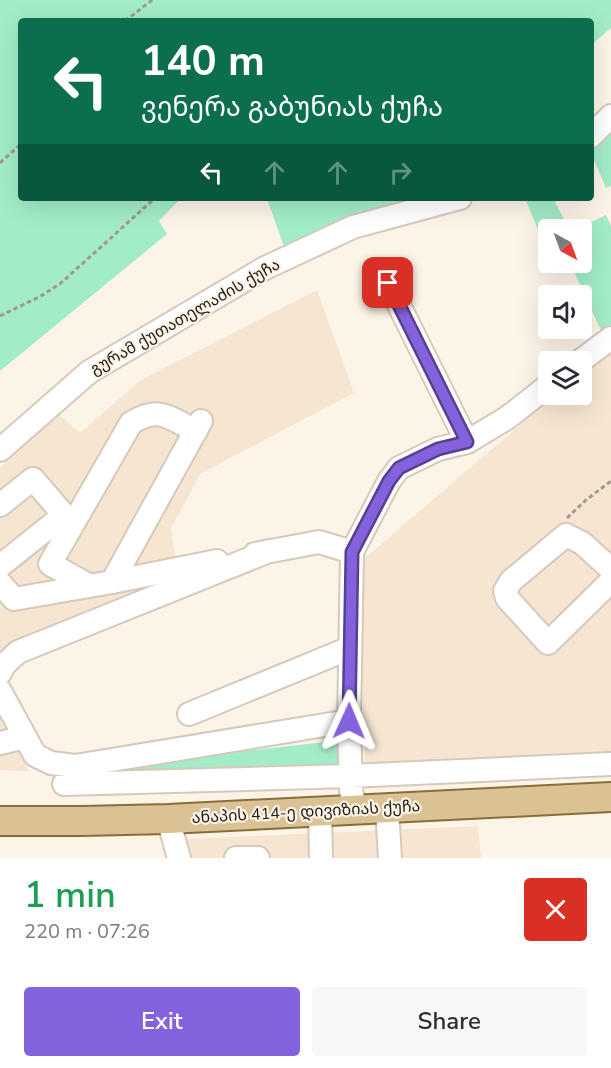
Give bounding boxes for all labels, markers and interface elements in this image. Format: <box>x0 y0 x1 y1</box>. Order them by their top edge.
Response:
text: 140 m <box>141 33 265 90</box>
icon: left <box>42 42 120 120</box>
text: ვენერა გაბუნიას ქუჩა <box>141 89 443 126</box>
icon: left <box>195 156 228 189</box>
icon: ahead <box>258 156 291 189</box>
icon: ahead <box>321 156 354 189</box>
icon: right <box>384 156 417 189</box>
north arrow <box>538 219 592 273</box>
map controls <box>538 219 592 405</box>
street label: გურამ ქუთათელაძის ქუჩა <box>86 253 284 381</box>
pin <box>362 257 413 308</box>
icon: arrive <box>371 266 404 299</box>
button: sound <box>538 285 592 339</box>
button: layers <box>538 351 592 405</box>
position arrow <box>317 689 381 753</box>
street label: ანაპის 414-ე დივიზიას ქუჩა <box>191 795 421 829</box>
text: 1 min <box>24 871 116 920</box>
button: close <box>524 878 587 941</box>
text: 220 m · 07:26 <box>24 918 150 945</box>
button: Exit <box>24 987 300 1056</box>
button: Share <box>312 987 587 1056</box>

